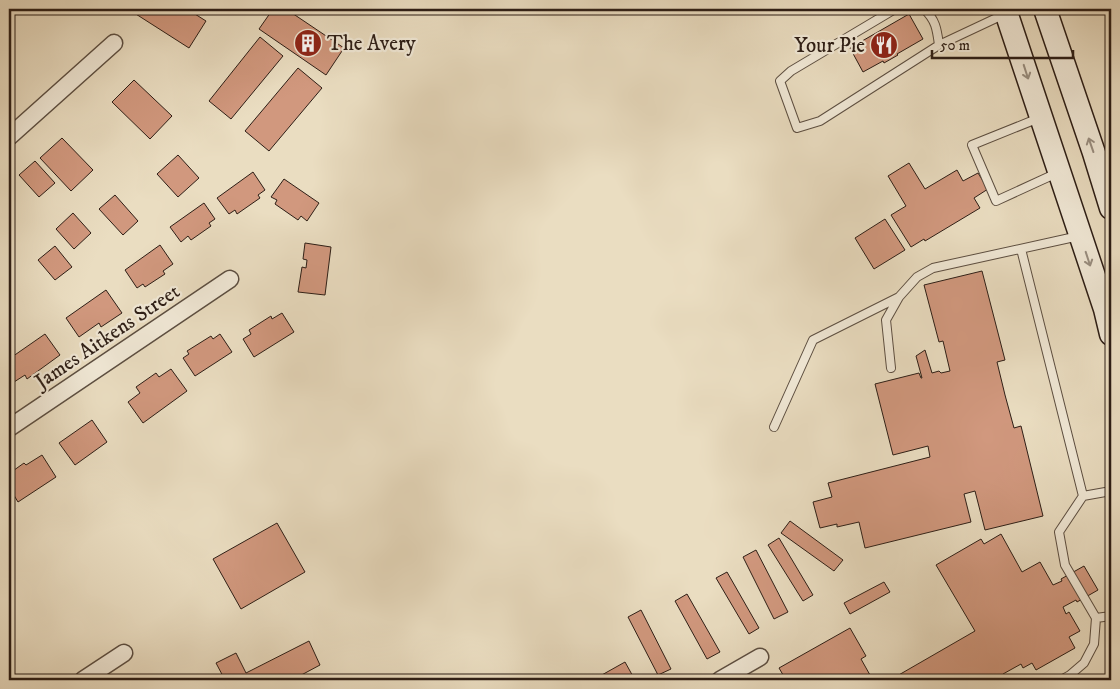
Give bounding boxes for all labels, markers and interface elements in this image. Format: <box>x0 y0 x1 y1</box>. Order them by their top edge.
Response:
building icon: The Avery <box>293 28 323 58</box>
scale bar <box>932 28 1074 60</box>
restaurant icon: Your Pie <box>869 30 899 60</box>
place label: The Avery <box>327 31 417 57</box>
place label: Your Pie <box>794 33 865 59</box>
text: 50 m <box>940 36 970 55</box>
one-way arrow <box>1022 63 1031 79</box>
one-way arrow <box>1086 137 1096 153</box>
one-way arrow <box>1084 251 1093 266</box>
street label: James Aitkens Street <box>28 279 185 396</box>

